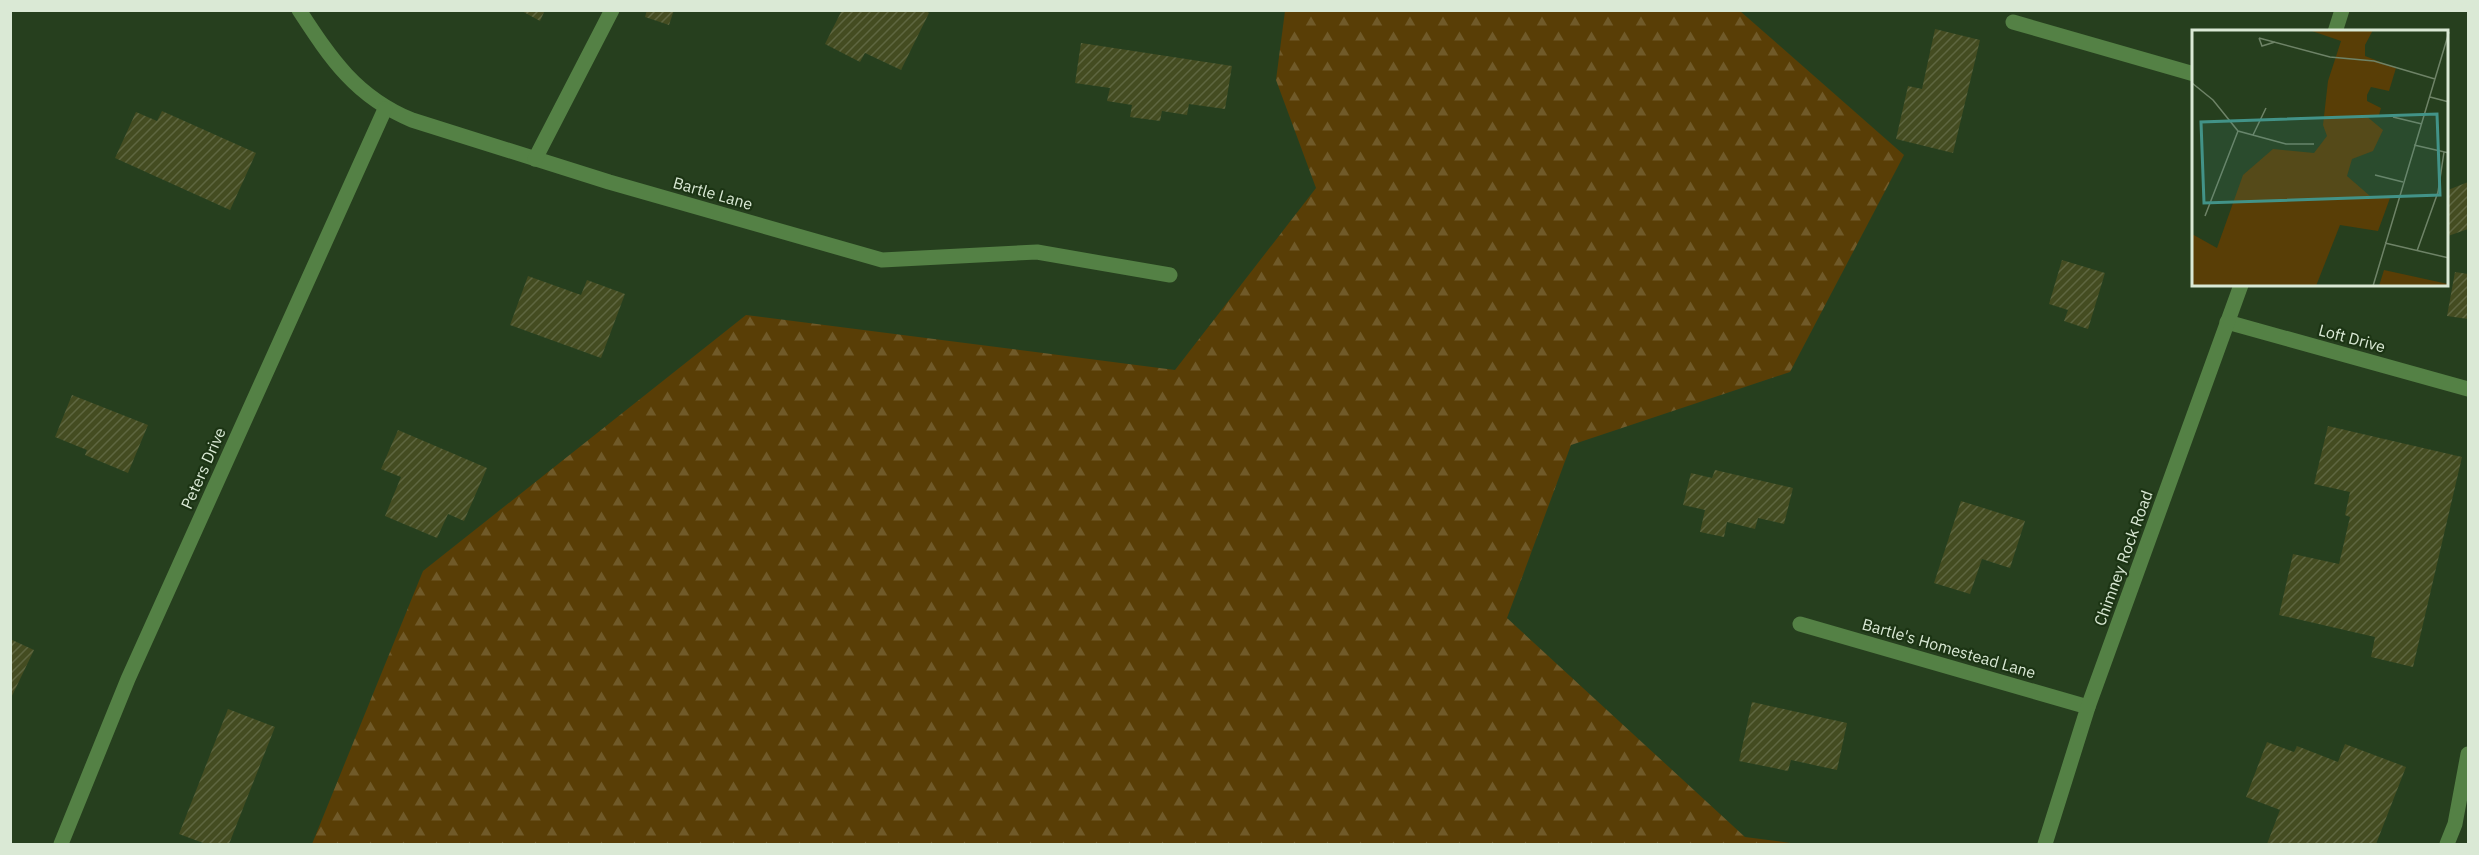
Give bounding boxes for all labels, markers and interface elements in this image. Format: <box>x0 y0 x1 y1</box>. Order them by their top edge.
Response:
inset map <box>2192 30 2449 286</box>
street label: Bartle Lane <box>671 172 755 214</box>
street label: Loft Drive <box>2316 319 2388 357</box>
street label: Peters Drive <box>176 424 230 512</box>
street label: Chimney Rock Road <box>2089 488 2157 628</box>
street label: Bartle's Homestead Lane <box>1860 614 2038 682</box>

